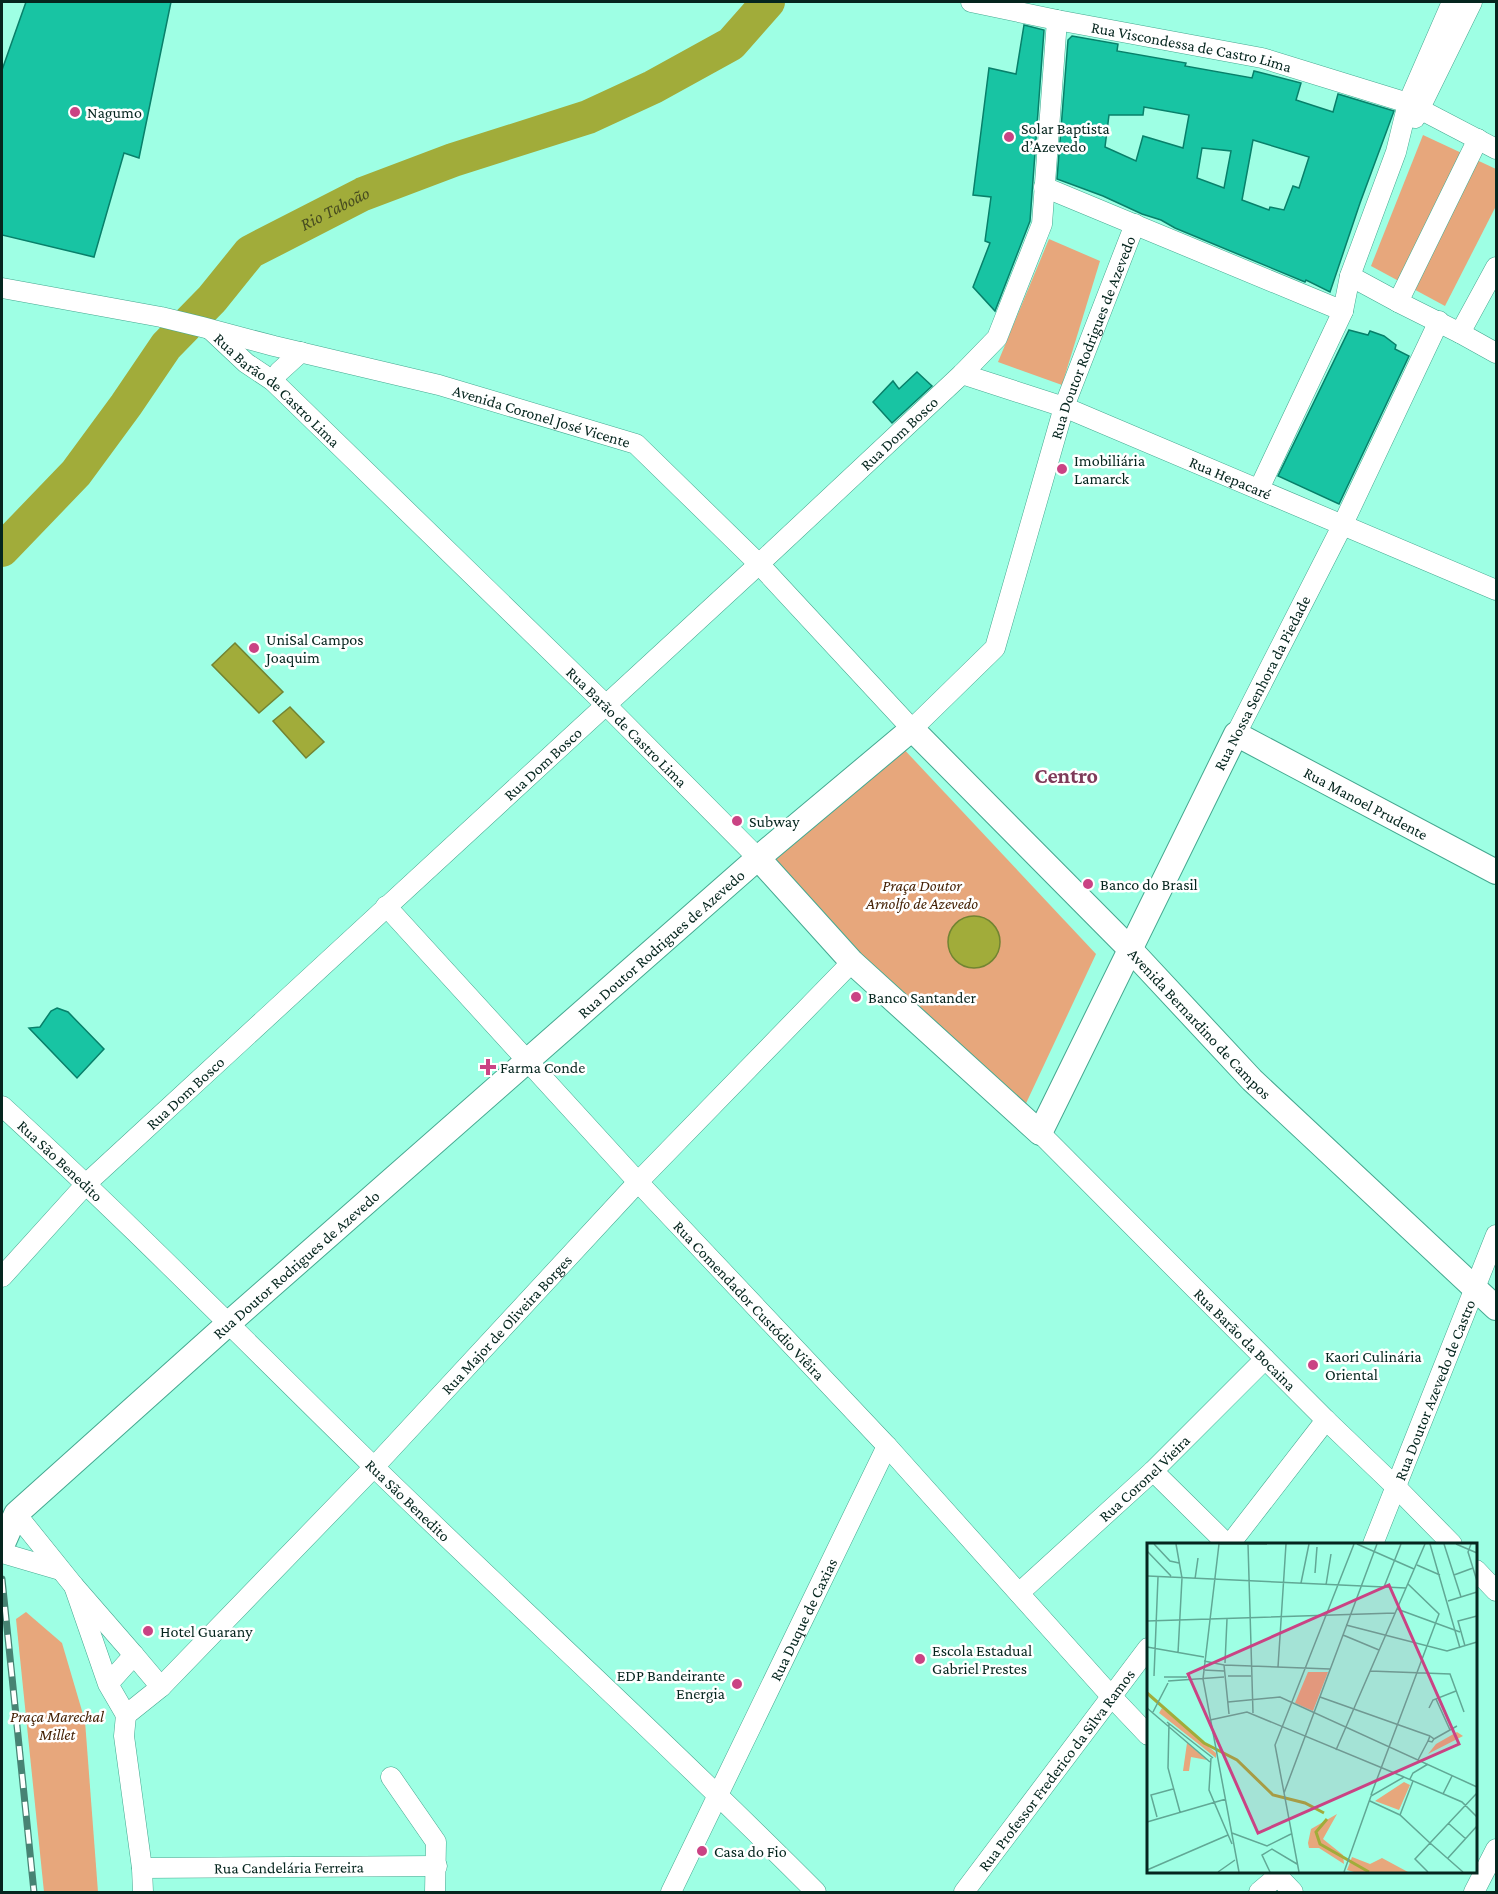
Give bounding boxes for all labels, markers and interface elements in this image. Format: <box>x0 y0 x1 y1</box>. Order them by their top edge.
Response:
street label: Rua Viscondessa de Castro Lima <box>1090 18 1294 75</box>
place label: Nagumo <box>87 104 142 122</box>
marker: Nagumo <box>68 105 82 119</box>
place label: Solar Baptista d’Azevedo <box>1021 120 1110 155</box>
marker: Solar Baptista d’Azevedo <box>1002 130 1016 144</box>
water label: Rio Taboão <box>297 182 372 235</box>
street label: Rua Doutor Rodrigues de Azevedo <box>1047 233 1138 441</box>
street label: Rua Barão de Castro Lima <box>211 329 344 451</box>
street label: Avenida Coronel José Vicente <box>451 381 632 450</box>
street label: Rua Dom Bosco <box>857 393 941 473</box>
place label: Imobiliária Lamarck <box>1074 452 1146 487</box>
street label: Rua Hepacaré <box>1187 453 1274 502</box>
marker: Imobiliária Lamarck <box>1055 462 1069 476</box>
street label: Rua Nossa Senhora da Piedade <box>1210 593 1314 773</box>
place label: UniSal Campos Joaquim <box>264 631 363 667</box>
marker: UniSal Campos Joaquim <box>247 641 261 655</box>
street label: Rua Barão de Castro Lima <box>563 663 691 791</box>
street label: Rua Dom Bosco <box>500 723 585 803</box>
district label: Centro <box>1034 763 1098 788</box>
street label: Rua Manoel Prudente <box>1301 763 1431 843</box>
place label: Subway <box>749 813 800 831</box>
marker: Subway <box>730 814 744 828</box>
street label: Rua Doutor Rodrigues de Azevedo <box>574 866 748 1021</box>
place label: Banco do Brasil <box>1100 876 1198 893</box>
park label: Praça Doutor Arnolfo de Azevedo <box>865 877 978 913</box>
marker: Banco do Brasil <box>1081 877 1095 891</box>
street label: Avenida Bernardino de Campos <box>1125 945 1275 1102</box>
place label: Banco Santander <box>868 989 976 1006</box>
marker: Banco Santander <box>849 990 863 1004</box>
street label: Rua Dom Bosco <box>143 1053 227 1133</box>
place label: Farma Conde <box>500 1059 585 1076</box>
marker: Farma Conde <box>481 1060 495 1074</box>
street label: Rua São Benedito <box>14 1116 107 1205</box>
street label: Rua Doutor Rodrigues de Azevedo <box>209 1187 383 1342</box>
street label: Rua Comendador Custódio Viêira <box>670 1217 829 1383</box>
street label: Rua Major de Oliveira Borges <box>438 1251 575 1397</box>
street label: Rua Barão da Bocaina <box>1191 1285 1300 1394</box>
street label: Rua Doutor Azevedo de Castro <box>1391 1297 1478 1483</box>
place label: Kaori Culinária Oriental <box>1325 1348 1422 1383</box>
marker: Kaori Culinária Oriental <box>1306 1358 1320 1372</box>
street label: Rua Coronel Vieira <box>1095 1431 1193 1525</box>
street label: Rua São Benedito <box>363 1456 454 1545</box>
inset map <box>1147 1543 1477 1873</box>
street label: Rua Duque de Caxias <box>766 1555 840 1683</box>
place label: Hotel Guarany <box>160 1623 253 1641</box>
marker: Hotel Guarany <box>141 1624 155 1638</box>
place label: Escola Estadual Gabriel Prestes <box>932 1642 1032 1677</box>
marker: Escola Estadual Gabriel Prestes <box>913 1652 927 1666</box>
street label: Rua Professor Frederico da Silva Ramos <box>975 1666 1138 1874</box>
place label: EDP Bandeirante Energia <box>617 1667 726 1703</box>
marker: EDP Bandeirante Energia <box>730 1677 744 1691</box>
park label: Praça Marechal Millet <box>10 1708 105 1743</box>
place label: Casa do Fio <box>714 1843 787 1860</box>
marker: Casa do Fio <box>695 1844 709 1858</box>
street label: Rua Candelária Ferreira <box>214 1858 365 1876</box>

